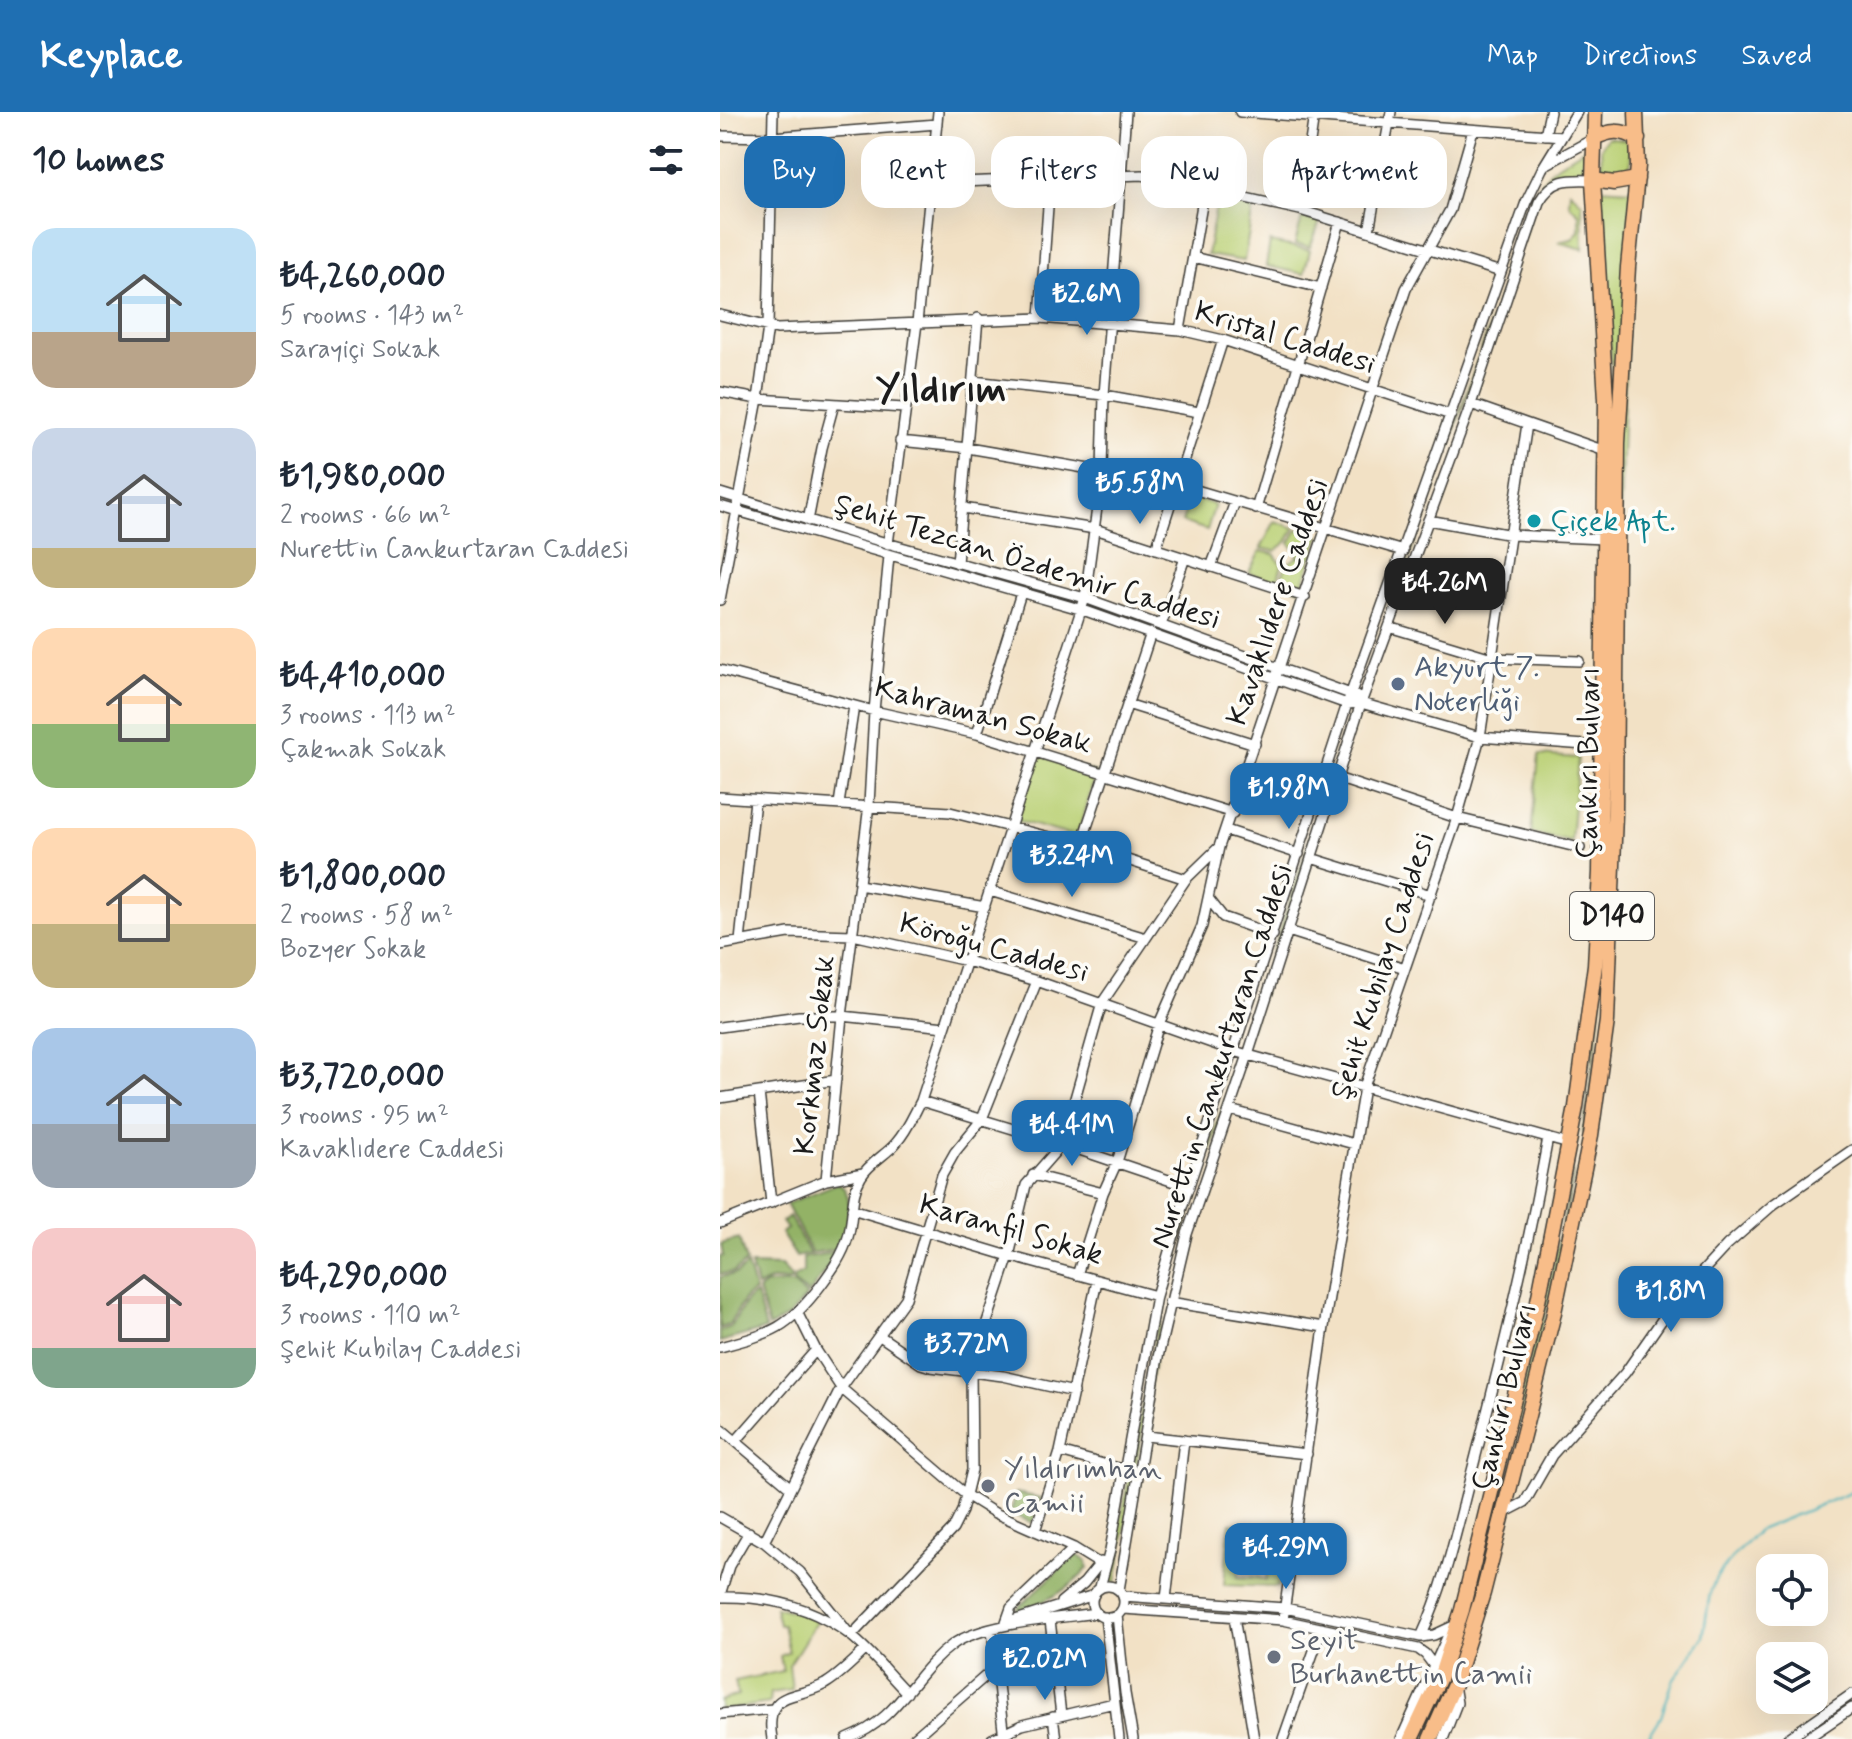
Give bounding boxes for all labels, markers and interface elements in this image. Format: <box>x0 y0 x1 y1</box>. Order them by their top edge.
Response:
text: Keyplace <box>40 32 183 81</box>
text: Map <box>1487 38 1538 75</box>
text: Directions <box>1582 38 1697 75</box>
text: Saved <box>1741 38 1812 75</box>
chip: Buy <box>744 136 845 208</box>
chip: Rent <box>861 136 975 208</box>
chip: Filters <box>991 136 1125 208</box>
chip: New <box>1141 136 1247 208</box>
chip: Apartment <box>1263 136 1447 208</box>
text: 10 homes <box>32 138 165 183</box>
icon: filters <box>644 138 688 182</box>
text: ₺4,260,000 <box>280 254 446 299</box>
icon: home <box>96 260 192 356</box>
pin: ₺2.6M <box>1031 269 1143 337</box>
text: ₺2.6M <box>1052 278 1122 312</box>
street label: Kristal Caddesi <box>1190 292 1380 384</box>
text: 5 rooms · 143 m² <box>280 299 464 333</box>
text: Sarayiçi Sokak <box>280 333 440 367</box>
district label: Yıldırım <box>876 366 1006 415</box>
text: ₺1,980,000 <box>280 454 446 499</box>
pin: ₺5.58M <box>1075 458 1205 526</box>
icon: home <box>96 460 192 556</box>
text: ₺5.58M <box>1096 467 1184 501</box>
street label: Kavaklıdere Caddesi <box>1217 473 1339 731</box>
street label: Şehit Tezcan Özdemir Caddesi <box>829 485 1225 639</box>
text: 2 rooms · 66 m² <box>280 499 451 533</box>
place label: Çiçek Apt. <box>1550 502 1676 544</box>
marker: Çiçek Apt. <box>1525 512 1543 530</box>
text: Nurettin Cankurtaran Caddesi <box>280 533 629 567</box>
pin: ₺4.26M <box>1380 558 1510 626</box>
text: ₺4.26M <box>1402 567 1488 601</box>
place label: Akyurt 7. Noterliği <box>1414 648 1540 721</box>
text: ₺4,410,000 <box>280 654 446 699</box>
icon: home <box>96 660 192 756</box>
street label: Çankırı Bulvarı <box>1568 667 1610 859</box>
street label: Kahraman Sokak <box>870 668 1096 764</box>
marker: Akyurt 7. Noterliği <box>1389 675 1407 693</box>
text: 3 rooms · 113 m² <box>280 699 456 733</box>
text: Çakmak Sokak <box>280 733 446 767</box>
pin: ₺1.98M <box>1224 763 1354 831</box>
text: ₺1.98M <box>1248 772 1330 806</box>
street label: Şehit Kubilay Caddesi <box>1321 828 1445 1104</box>
pin: ₺3.24M <box>1007 831 1137 899</box>
text: ₺3.24M <box>1030 840 1114 874</box>
text: ₺1,800,000 <box>280 854 446 899</box>
street label: Nurettin Cankurtaran Caddesi <box>1141 859 1303 1253</box>
icon: home <box>96 860 192 956</box>
road number: D140 <box>1570 892 1654 940</box>
text: 2 rooms · 58 m² <box>280 899 453 933</box>
street label: Köroğu Caddesi <box>895 904 1093 992</box>
text: Bozyer Sokak <box>280 933 426 967</box>
street label: Korkmaz Sokak <box>785 953 845 1157</box>
text: ₺3,720,000 <box>280 1054 445 1099</box>
icon: home <box>96 1060 192 1156</box>
text: 3 rooms · 95 m² <box>280 1099 449 1133</box>
pin: ₺4.41M <box>1007 1100 1137 1168</box>
text: ₺4.41M <box>1030 1109 1114 1143</box>
text: Kavaklıdere Caddesi <box>280 1133 504 1167</box>
street label: Karanfil Sokak <box>915 1185 1107 1275</box>
text: ₺4,290,000 <box>280 1254 448 1299</box>
icon: home <box>96 1260 192 1356</box>
pin: ₺1.8M <box>1615 1266 1727 1334</box>
text: ₺1.8M <box>1636 1275 1706 1309</box>
text: 3 rooms · 110 m² <box>280 1299 461 1333</box>
street label: Çankırı Bulvarı <box>1463 1299 1547 1495</box>
pin: ₺3.72M <box>902 1319 1032 1387</box>
text: ₺3.72M <box>925 1328 1009 1362</box>
text: Şehit Kubilay Caddesi <box>280 1333 521 1367</box>
place label: Yıldırımhan Camii <box>1004 1450 1162 1523</box>
marker: Yıldırımhan Camii <box>979 1477 997 1495</box>
pin: ₺4.29M <box>1221 1523 1351 1591</box>
text: ₺4.29M <box>1243 1532 1329 1566</box>
map controls <box>1756 1554 1828 1714</box>
button: locate <box>1756 1554 1828 1626</box>
place label: Seyit Burhanettin Camii <box>1290 1621 1532 1694</box>
pin: ₺2.02M <box>980 1634 1110 1702</box>
button: layers <box>1756 1642 1828 1714</box>
text: ₺2.02M <box>1003 1643 1087 1677</box>
marker: Seyit Burhanettin Camii <box>1265 1648 1283 1666</box>

